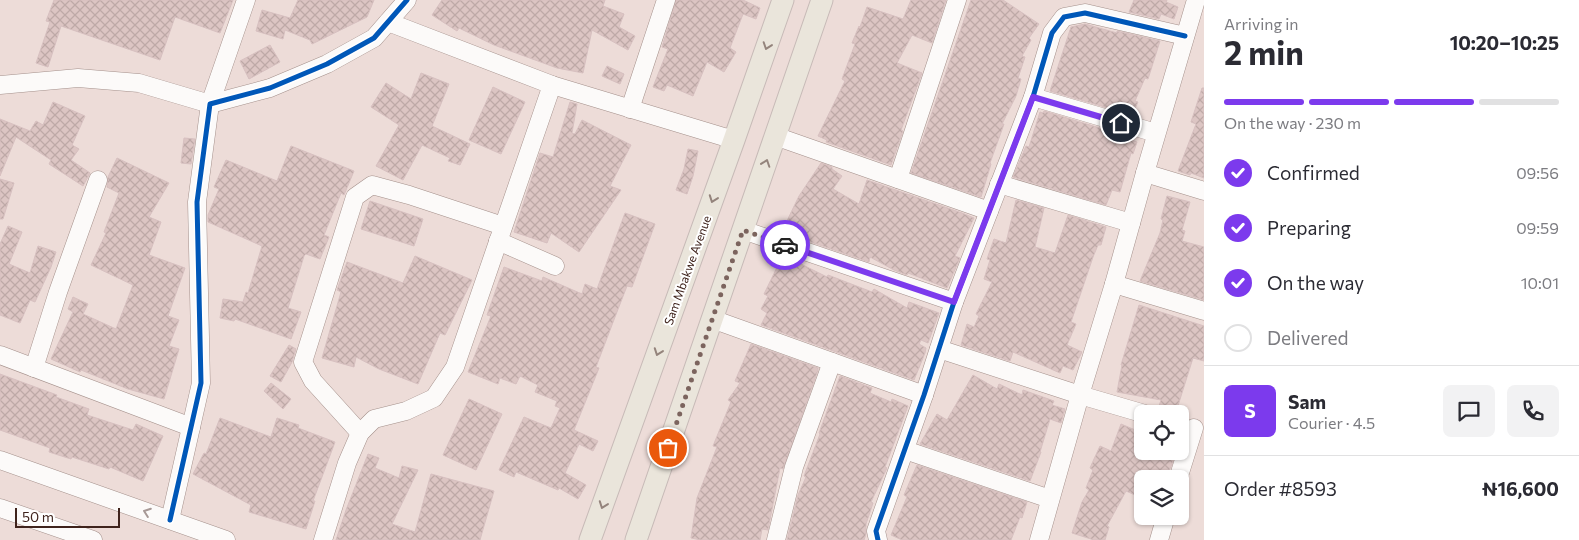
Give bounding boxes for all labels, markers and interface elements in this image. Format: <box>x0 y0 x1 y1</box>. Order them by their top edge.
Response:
text: Arriving in <box>1224 14 1298 33</box>
text: 10:20–10:25 <box>1450 31 1559 54</box>
text: 2 min <box>1224 32 1304 72</box>
one-way arrow <box>763 41 773 50</box>
pin <box>1100 102 1142 144</box>
icon: home <box>1107 109 1135 137</box>
text: On the way · 230 m <box>1224 113 1361 132</box>
one-way arrow <box>760 159 770 168</box>
icon: check <box>1224 159 1252 187</box>
text: Confirmed <box>1267 161 1360 184</box>
text: 09:56 <box>1516 163 1559 182</box>
one-way arrow <box>709 194 719 203</box>
street label: Sam Mbakwe Avenue <box>661 213 713 327</box>
icon: check <box>1224 214 1252 242</box>
text: Preparing <box>1267 216 1351 239</box>
text: 09:59 <box>1516 218 1559 237</box>
courier <box>760 220 810 270</box>
icon: car <box>771 231 799 259</box>
icon: check <box>1224 269 1252 297</box>
text: On the way <box>1267 271 1364 294</box>
text: 10:01 <box>1521 273 1559 292</box>
text: Delivered <box>1267 326 1348 349</box>
one-way arrow <box>654 347 664 356</box>
button: chat <box>1443 385 1495 437</box>
button: phone <box>1507 385 1559 437</box>
text: Sam <box>1288 390 1326 413</box>
text: S <box>1244 399 1256 422</box>
map controls <box>1134 405 1189 525</box>
button: locate <box>1134 405 1189 460</box>
text: Courier · 4.5 <box>1288 413 1375 432</box>
pin <box>647 427 689 469</box>
icon: bag <box>654 434 682 462</box>
button: layers <box>1134 470 1189 525</box>
text: Order #8593 <box>1224 477 1337 500</box>
text: ₦16,600 <box>1482 477 1559 500</box>
one-way arrow <box>599 500 609 509</box>
scale bar <box>15 505 120 528</box>
text: 50 m <box>22 508 54 525</box>
one-way arrow <box>143 508 151 518</box>

